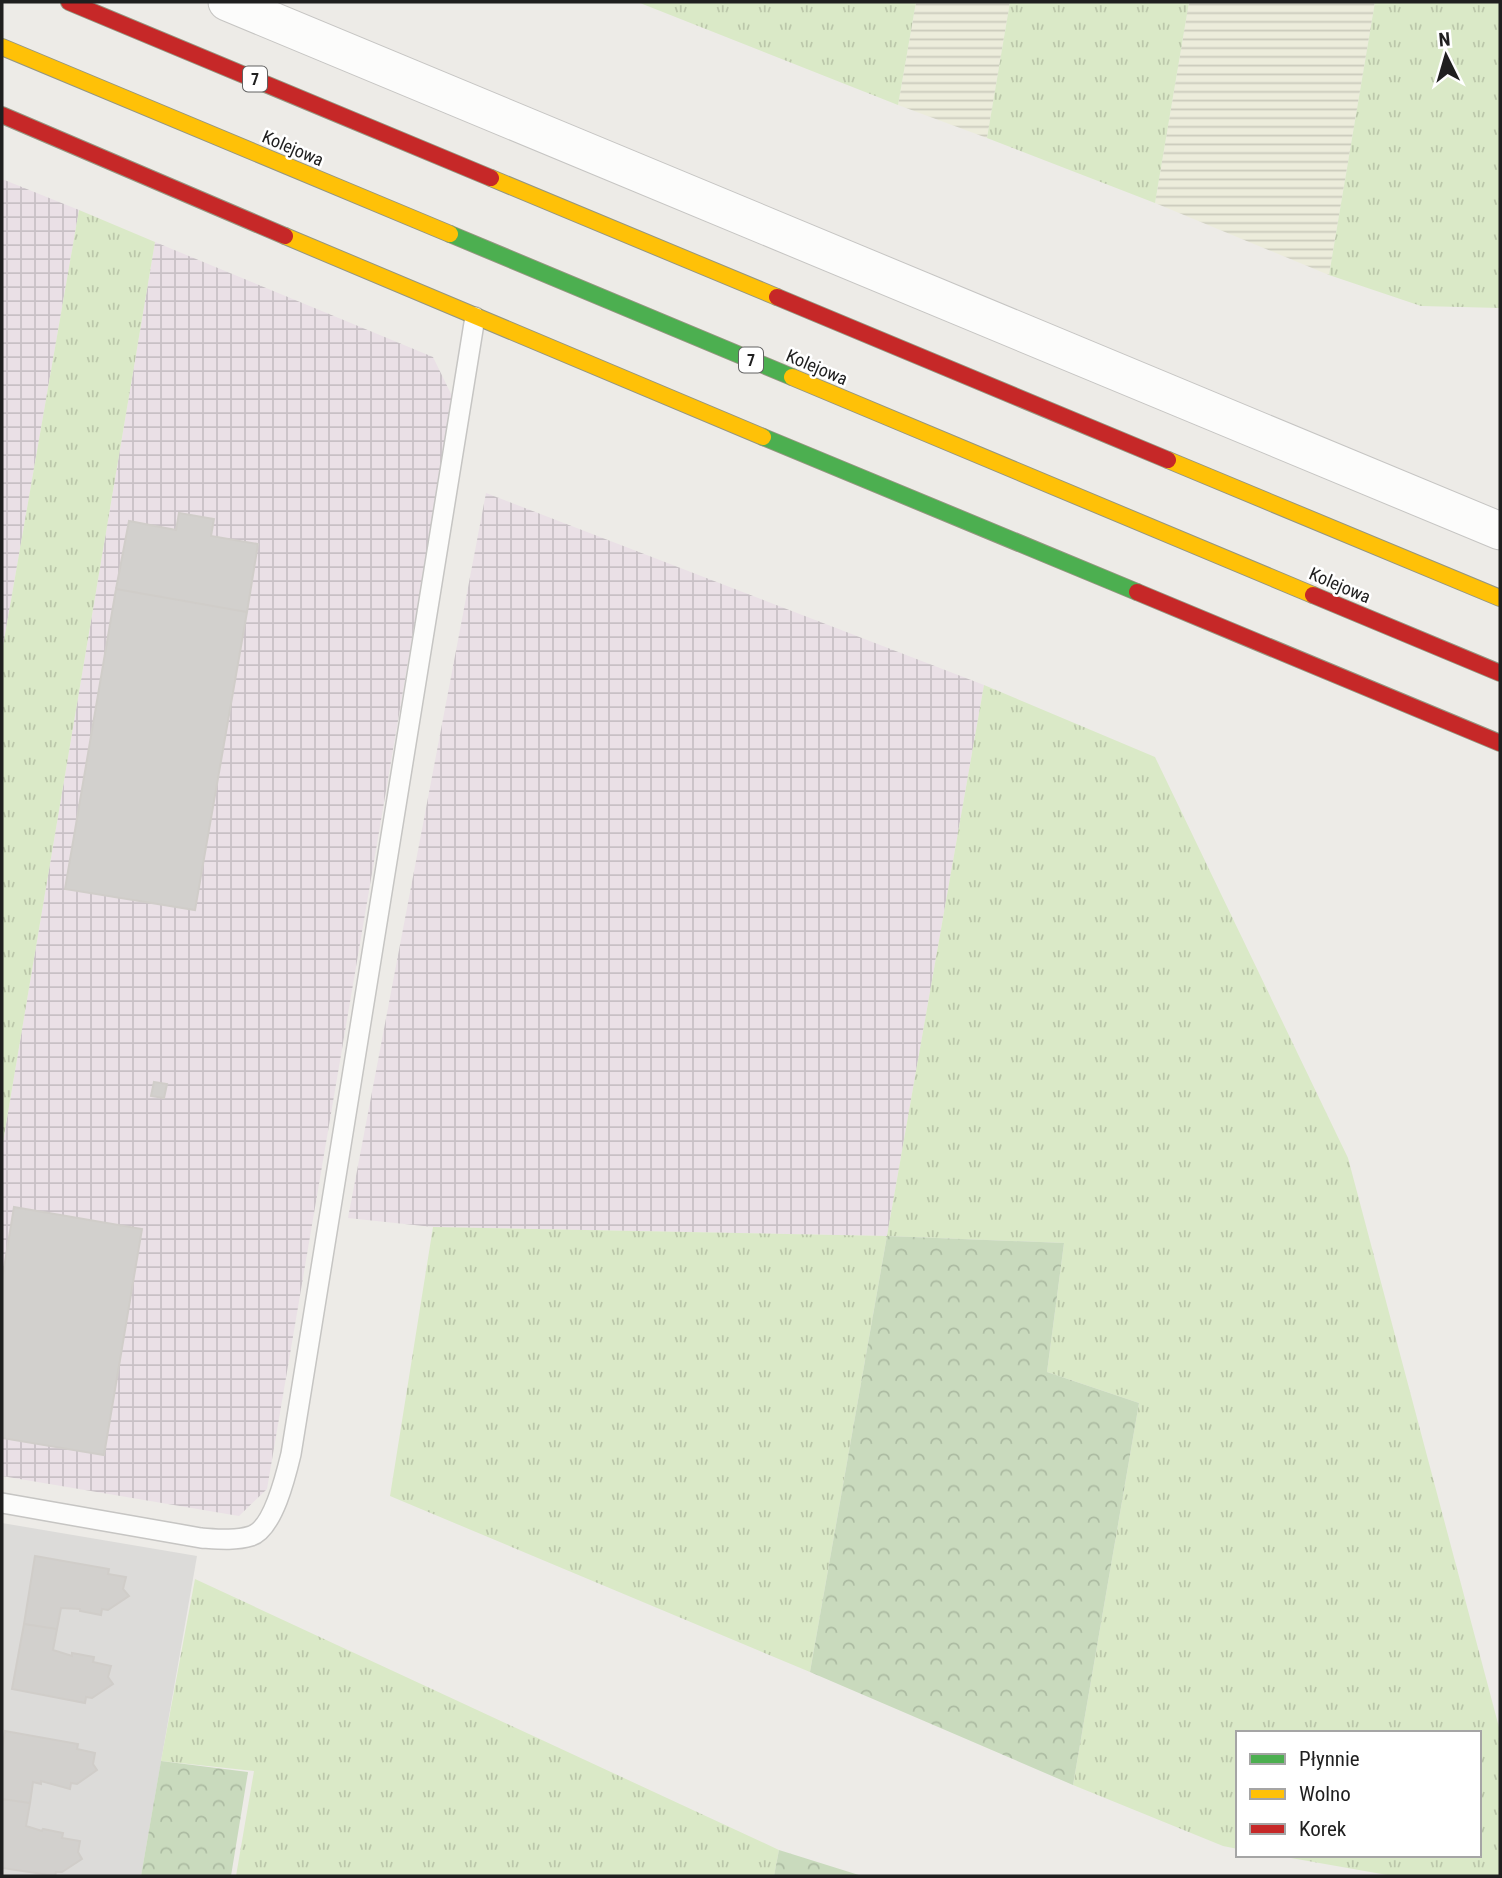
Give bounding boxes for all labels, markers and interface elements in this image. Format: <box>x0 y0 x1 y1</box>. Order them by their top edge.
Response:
north arrow <box>1411 21 1481 91</box>
text: N <box>1438 28 1451 52</box>
road number: 7 <box>243 66 267 92</box>
street label: Kolejowa <box>259 126 327 170</box>
street label: Kolejowa <box>783 345 851 389</box>
road number: 7 <box>739 348 763 372</box>
street label: Kolejowa <box>1306 563 1374 607</box>
legend <box>1236 1731 1481 1857</box>
text: Płynnie <box>1299 1747 1360 1771</box>
text: Wolno <box>1299 1782 1351 1806</box>
text: Korek <box>1299 1817 1347 1841</box>

